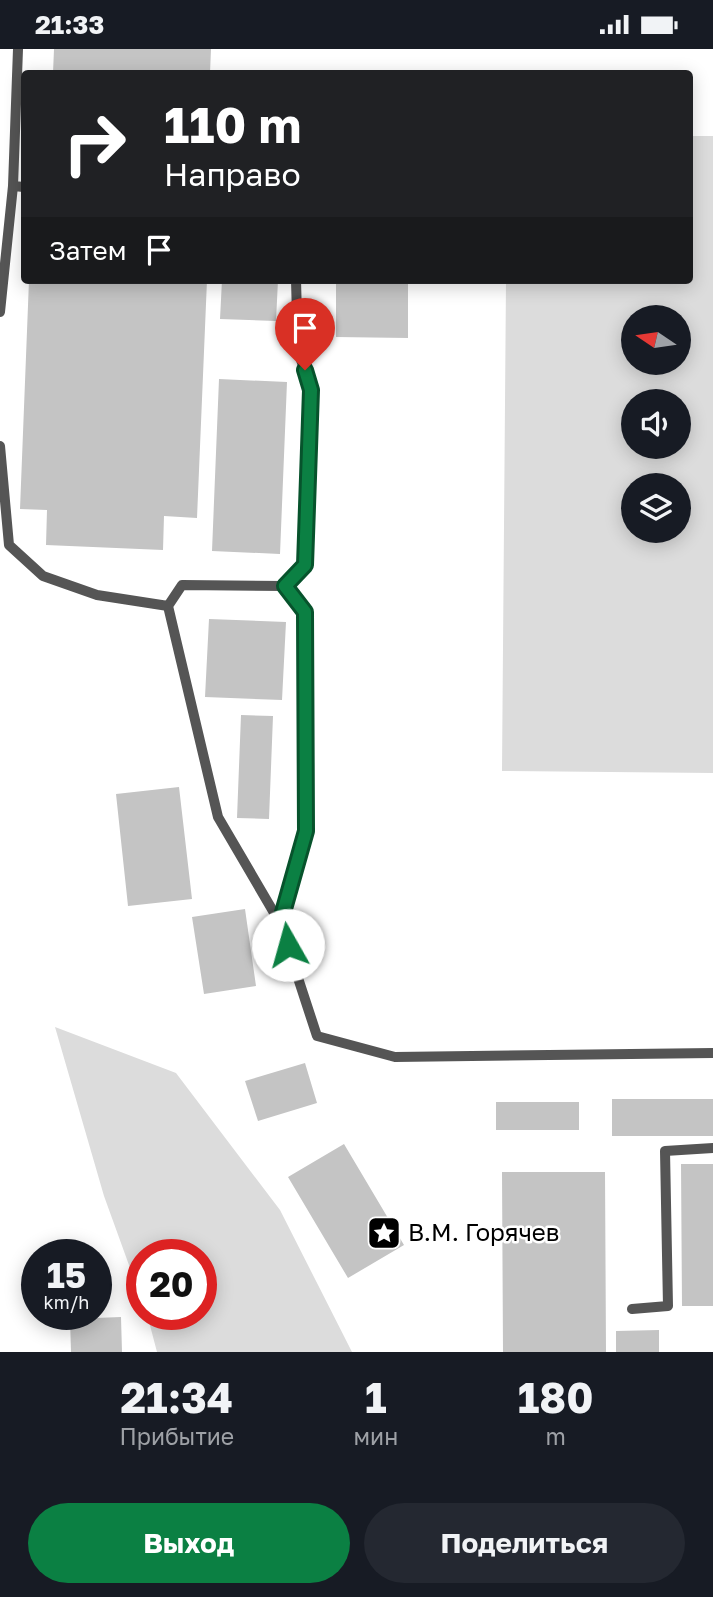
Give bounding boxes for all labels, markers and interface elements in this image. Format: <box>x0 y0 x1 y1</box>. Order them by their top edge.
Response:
text: 21:33 <box>35 9 104 40</box>
text: 110 m <box>164 95 301 154</box>
icon: right <box>49 98 140 189</box>
text: Направо <box>164 155 301 193</box>
icon: arrive <box>140 231 178 269</box>
text: Затем <box>49 235 126 266</box>
pin <box>275 298 335 370</box>
north arrow <box>621 305 691 375</box>
map controls <box>621 305 691 543</box>
icon: arrive <box>286 309 324 347</box>
button: sound <box>621 389 691 459</box>
button: layers <box>621 473 691 543</box>
position arrow <box>251 908 325 982</box>
place icon: В.М. Горячев <box>365 1214 403 1252</box>
place label: В.М. Горячев <box>408 1217 559 1246</box>
speed limit sign: 20 <box>126 1239 217 1330</box>
text: 15 <box>47 1254 86 1296</box>
text: km/h <box>44 1291 89 1313</box>
text: 21:34 <box>120 1372 233 1422</box>
text: 1 <box>365 1372 387 1422</box>
text: 180 <box>518 1372 593 1422</box>
text: Прибытие <box>120 1422 234 1450</box>
text: мин <box>354 1422 398 1450</box>
text: m <box>545 1422 566 1450</box>
button: Выход <box>28 1503 350 1583</box>
button: Поделиться <box>364 1503 685 1583</box>

